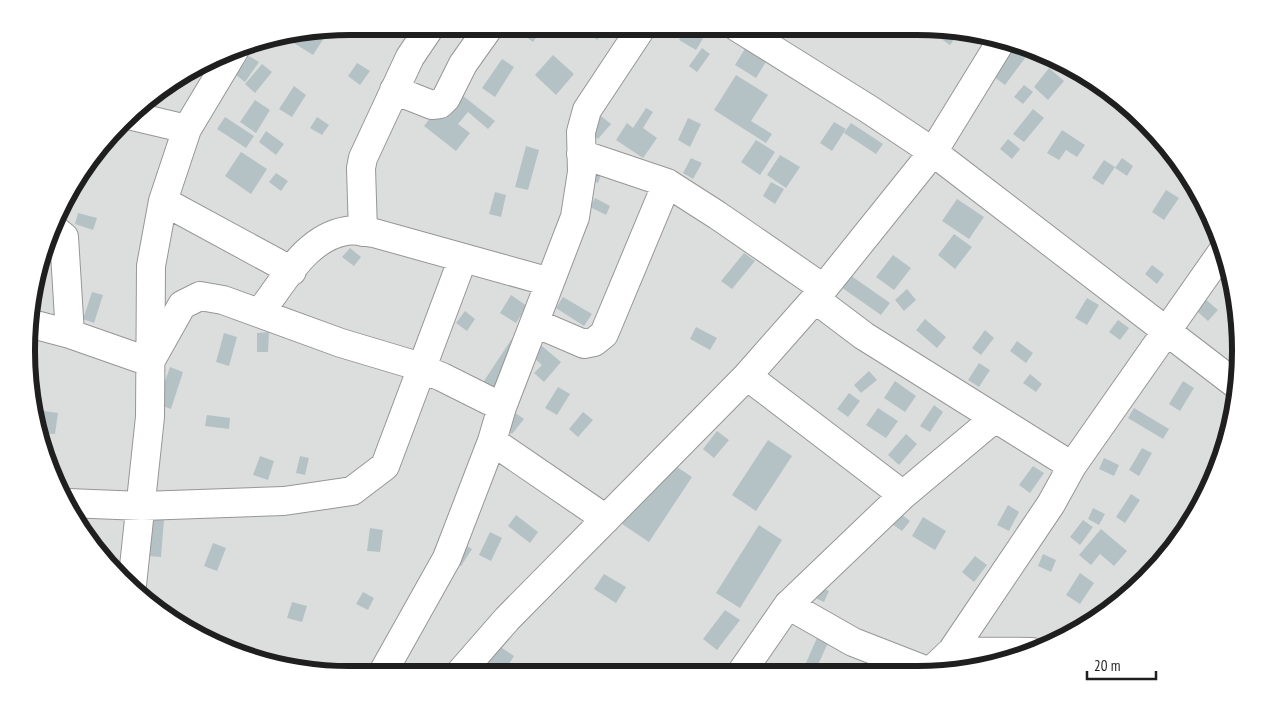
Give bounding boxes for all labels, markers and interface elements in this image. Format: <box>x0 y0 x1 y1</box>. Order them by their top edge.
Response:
scale bar <box>1087 648 1156 680</box>
text: 20 m <box>1094 656 1120 675</box>

